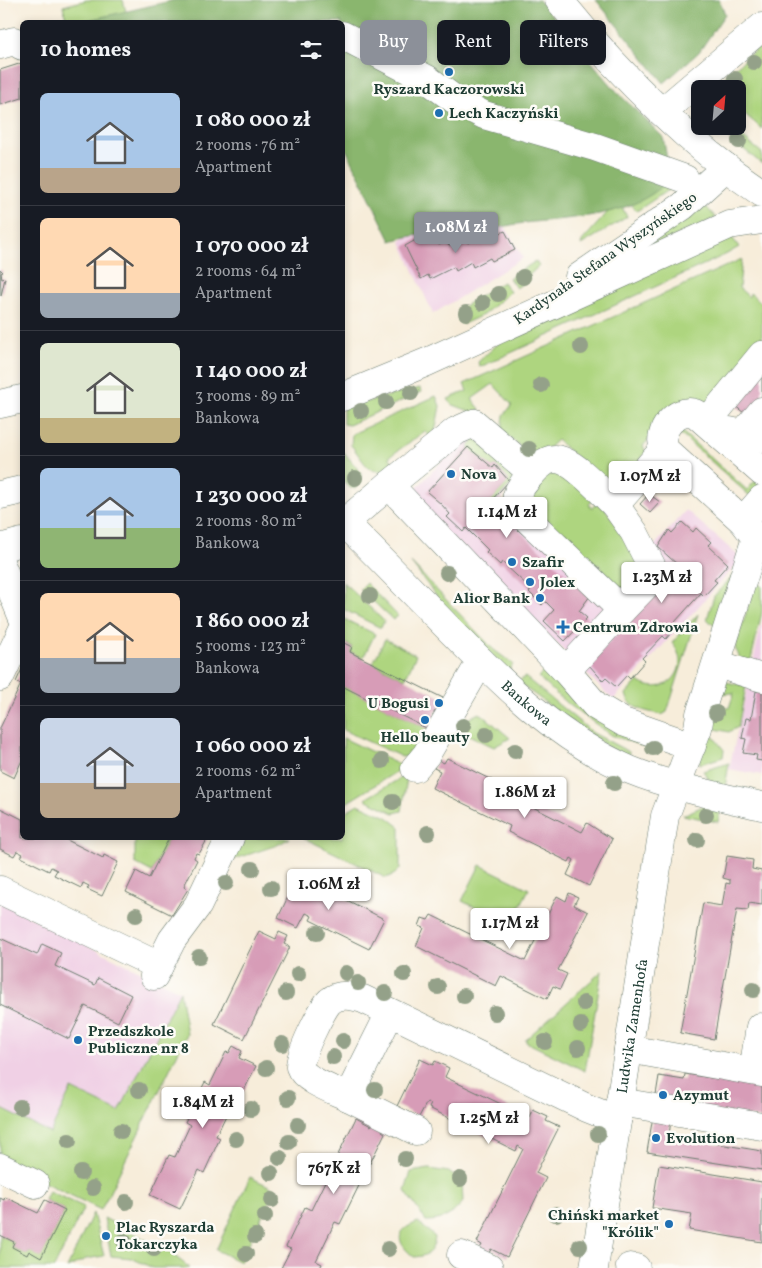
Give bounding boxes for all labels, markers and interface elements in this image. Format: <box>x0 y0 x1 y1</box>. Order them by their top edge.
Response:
chip: Buy <box>360 20 427 65</box>
chip: Rent <box>437 20 510 65</box>
chip: Filters <box>520 20 606 65</box>
text: 10 homes <box>40 36 131 65</box>
icon: filters <box>297 36 325 64</box>
marker: Ryszard Kaczorowski <box>443 66 455 78</box>
place label: Ryszard Kaczorowski <box>373 80 525 101</box>
north arrow <box>691 80 746 135</box>
map controls <box>691 80 746 135</box>
place label: Lech Kaczyński <box>449 104 559 125</box>
text: 1 080 000 zł <box>195 106 310 135</box>
marker: Lech Kaczyński <box>433 107 445 119</box>
icon: home <box>80 113 140 173</box>
text: 2 rooms · 76 m² <box>195 135 300 157</box>
text: Apartment <box>195 157 272 179</box>
street label: Kardynała Stefana Wyszyńskiego <box>510 188 702 331</box>
pin: 1.08M zł <box>404 212 508 254</box>
text: 1.08M zł <box>425 217 487 239</box>
text: 1 070 000 zł <box>195 232 308 261</box>
icon: home <box>80 238 140 298</box>
text: 2 rooms · 64 m² <box>195 261 302 283</box>
text: Apartment <box>195 283 272 305</box>
text: 1 140 000 zł <box>195 357 307 386</box>
icon: home <box>80 363 140 423</box>
text: 3 rooms · 89 m² <box>195 386 300 408</box>
text: Bankowa <box>195 408 260 430</box>
pin: 1.07M zł <box>598 460 702 503</box>
place label: Nova <box>461 465 497 486</box>
text: 1.07M zł <box>620 466 680 488</box>
marker: Nova <box>445 468 457 480</box>
text: 1 230 000 zł <box>195 482 307 511</box>
icon: home <box>80 488 140 548</box>
pin: 1.14M zł <box>455 496 559 539</box>
text: 1.14M zł <box>477 502 537 524</box>
text: 2 rooms · 80 m² <box>195 511 302 533</box>
text: Bankowa <box>195 533 260 555</box>
place label: Szafir <box>522 553 564 574</box>
marker: Szafir <box>506 556 518 568</box>
pin: 1.23M zł <box>610 562 714 604</box>
text: 1.23M zł <box>632 567 692 589</box>
place label: Jolex <box>539 573 576 594</box>
marker: Jolex <box>524 576 536 588</box>
place label: Alior Bank <box>453 589 530 610</box>
marker: Alior Bank <box>534 592 546 604</box>
text: 1 860 000 zł <box>195 607 309 636</box>
icon: home <box>80 613 140 673</box>
place label: Centrum Zdrowia <box>573 618 699 639</box>
marker: Centrum Zdrowia <box>557 621 569 633</box>
text: 5 rooms · 123 m² <box>195 636 306 658</box>
text: Bankowa <box>195 658 260 680</box>
street label: Bankowa <box>496 676 555 732</box>
place label: U Bogusi <box>368 694 429 715</box>
marker: U Bogusi <box>433 697 445 709</box>
marker: Hello beauty <box>419 714 431 726</box>
place label: Hello beauty <box>380 728 470 749</box>
text: 1 060 000 zł <box>195 732 311 761</box>
icon: home <box>80 738 140 798</box>
text: 2 rooms · 62 m² <box>195 761 301 783</box>
pin: 1.86M zł <box>473 776 577 819</box>
text: 1.86M zł <box>495 782 555 804</box>
text: Apartment <box>195 783 272 805</box>
pin: 1.06M zł <box>277 868 381 911</box>
text: 1.06M zł <box>298 874 360 896</box>
pin: 1.17M zł <box>458 908 562 950</box>
text: 1.17M zł <box>481 913 539 935</box>
street label: Ludwika Zamenhofa <box>613 957 654 1095</box>
place label: Przedszkole Publiczne nr 8 <box>88 1022 189 1060</box>
marker: Przedszkole Publiczne nr 8 <box>72 1034 84 1046</box>
pin: 1.84M zł <box>151 1086 255 1129</box>
place label: Azymut <box>673 1086 729 1107</box>
marker: Azymut <box>657 1089 669 1101</box>
text: 1.84M zł <box>172 1092 234 1114</box>
pin: 1.25M zł <box>437 1102 541 1145</box>
text: 1.25M zł <box>459 1108 519 1130</box>
place label: Evolution <box>666 1129 735 1150</box>
marker: Evolution <box>650 1132 662 1144</box>
pin: 767K zł <box>288 1152 380 1195</box>
text: 767K zł <box>308 1158 360 1180</box>
place label: Chiński market "Królik" <box>548 1206 659 1244</box>
place label: Plac Ryszarda Tokarczyka <box>116 1218 215 1256</box>
marker: Chiński market "Królik" <box>663 1218 675 1230</box>
marker: Plac Ryszarda Tokarczyka <box>100 1230 112 1242</box>

